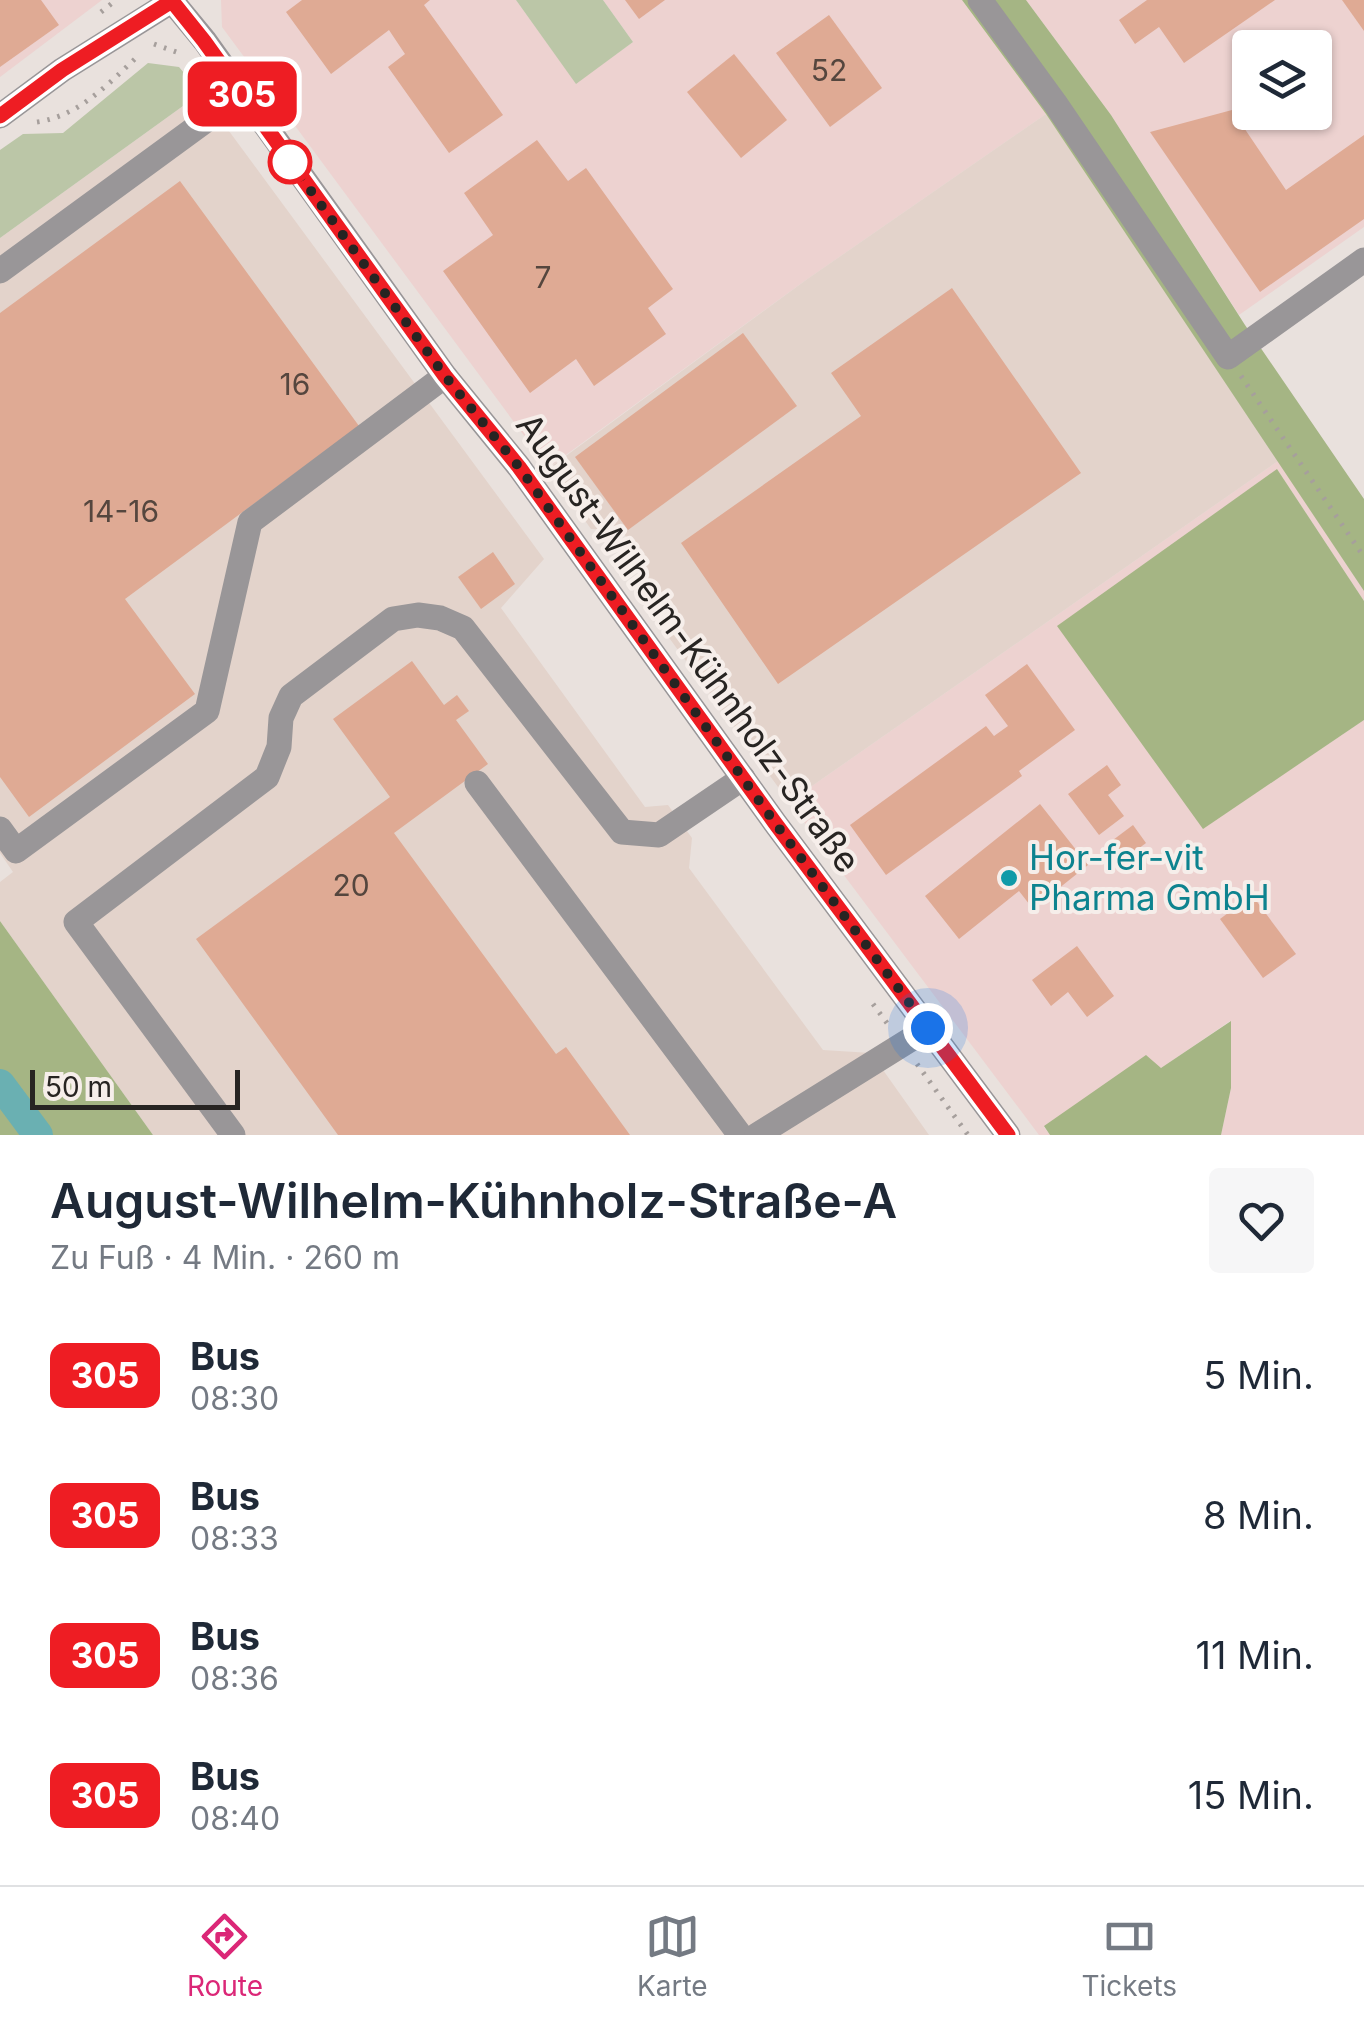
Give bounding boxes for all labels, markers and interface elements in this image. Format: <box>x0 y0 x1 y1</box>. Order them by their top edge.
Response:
map controls <box>1232 30 1332 130</box>
button: layers <box>1232 30 1332 130</box>
house number: 52 <box>811 52 847 88</box>
line badge: 305 <box>184 62 300 126</box>
text: 305 <box>208 73 276 115</box>
unlabelled marker <box>269 141 311 183</box>
house number: 7 <box>535 259 551 295</box>
house number: 16 <box>280 366 310 402</box>
street label: August-Wilhelm-Kühnholz-Straße <box>508 405 870 880</box>
house number: 14-16 <box>83 493 159 529</box>
place label: Hor-fer-vit Pharma GmbH <box>1029 836 1270 918</box>
house number: 20 <box>332 867 370 903</box>
marker: Hor-fer-vit Pharma GmbH <box>998 867 1020 889</box>
your location <box>903 1003 953 1053</box>
scale bar <box>30 1065 240 1110</box>
text: 50 m <box>45 1070 112 1104</box>
button: heart <box>1209 1168 1314 1273</box>
text: August-Wilhelm-Kühnholz-Straße-A <box>50 1171 897 1230</box>
text: Zu Fuß · 4 Min. · 260 m <box>50 1238 400 1277</box>
text: Bus <box>190 1333 260 1379</box>
text: 5 Min. <box>1203 1352 1314 1398</box>
text: 305 <box>71 1354 139 1396</box>
text: 08:30 <box>190 1379 279 1418</box>
text: Bus <box>190 1473 260 1519</box>
text: 8 Min. <box>1203 1492 1314 1538</box>
text: 305 <box>71 1494 139 1536</box>
text: 08:33 <box>190 1519 279 1558</box>
text: Bus <box>190 1613 260 1659</box>
text: 11 Min. <box>1195 1632 1314 1678</box>
text: 305 <box>71 1634 139 1676</box>
text: 08:36 <box>190 1659 279 1698</box>
text: Bus <box>190 1753 260 1799</box>
text: 15 Min. <box>1188 1772 1314 1818</box>
text: 305 <box>71 1774 139 1816</box>
text: 08:40 <box>190 1799 280 1838</box>
tab: Route <box>187 1909 263 2003</box>
tab: Karte <box>637 1909 708 2003</box>
tab: Tickets <box>1081 1909 1177 2003</box>

